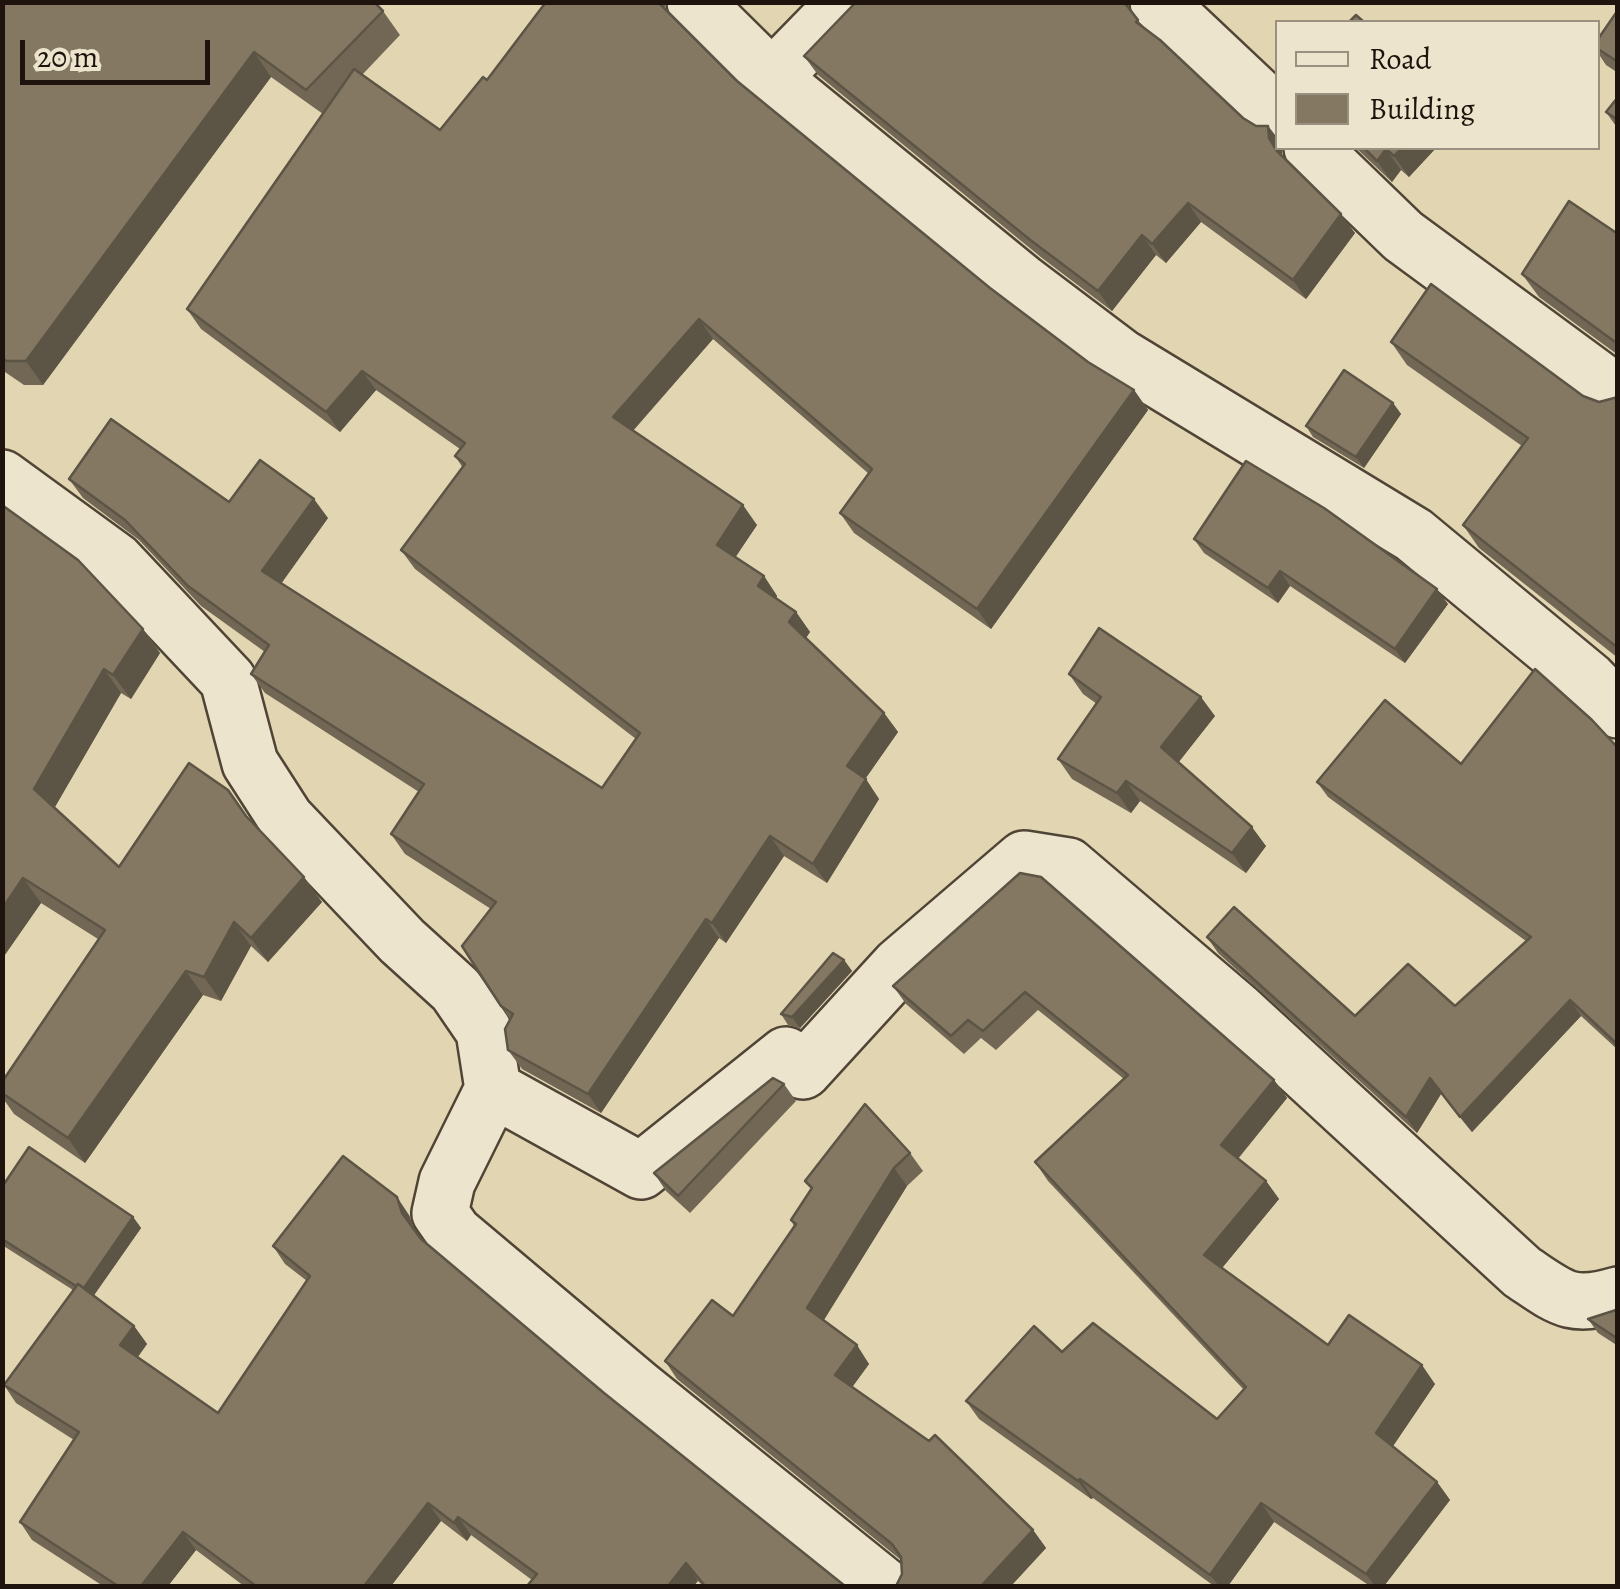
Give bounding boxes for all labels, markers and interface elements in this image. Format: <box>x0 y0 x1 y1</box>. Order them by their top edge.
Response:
scale bar <box>25 20 215 82</box>
legend <box>1275 20 1600 150</box>
text: 20 m <box>37 37 98 77</box>
text: Road <box>1369 39 1431 79</box>
text: Building <box>1369 89 1475 129</box>

